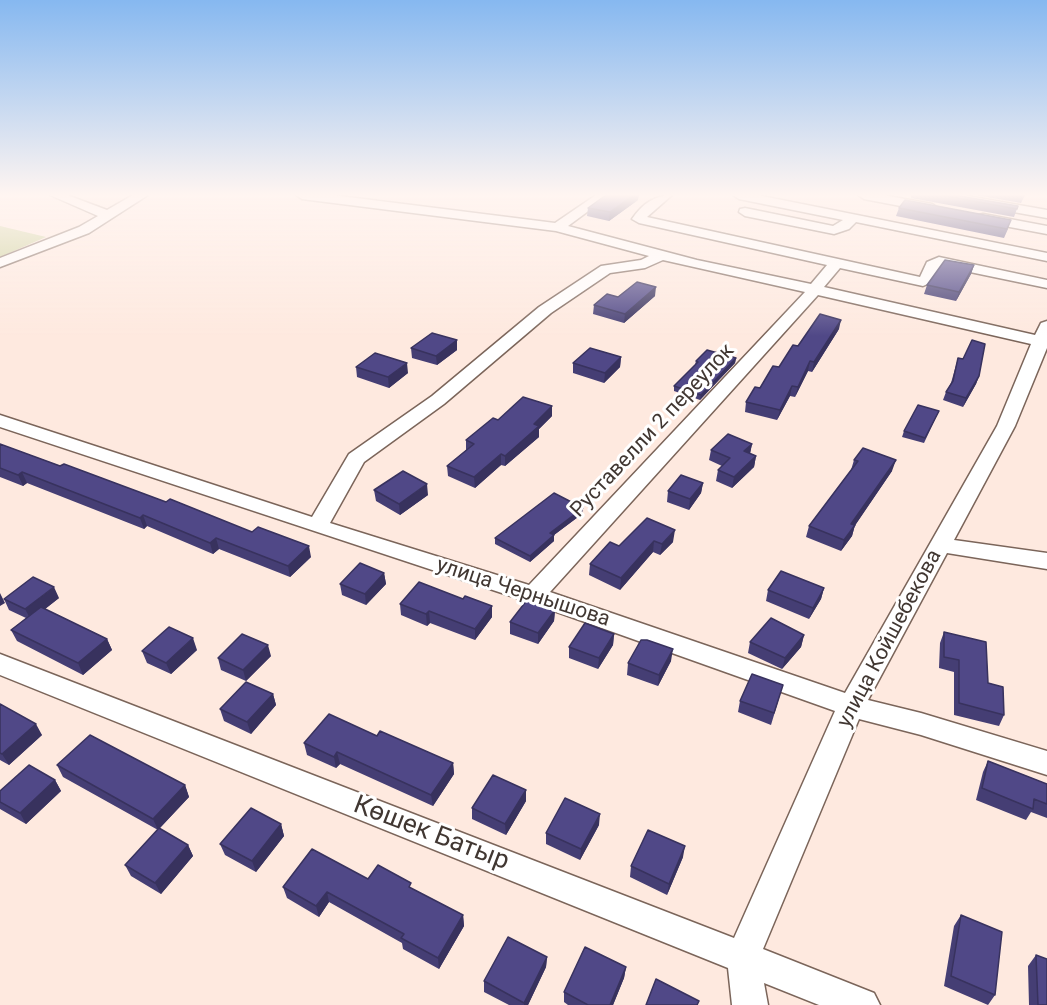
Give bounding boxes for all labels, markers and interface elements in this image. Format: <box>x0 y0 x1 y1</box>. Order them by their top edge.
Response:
street label: Руставелли 2 переулок <box>566 339 740 523</box>
street label: улица Койшебекова <box>832 546 948 732</box>
street label: улица Чернышова <box>433 553 613 633</box>
street label: Көшек Батыр <box>349 790 513 878</box>

